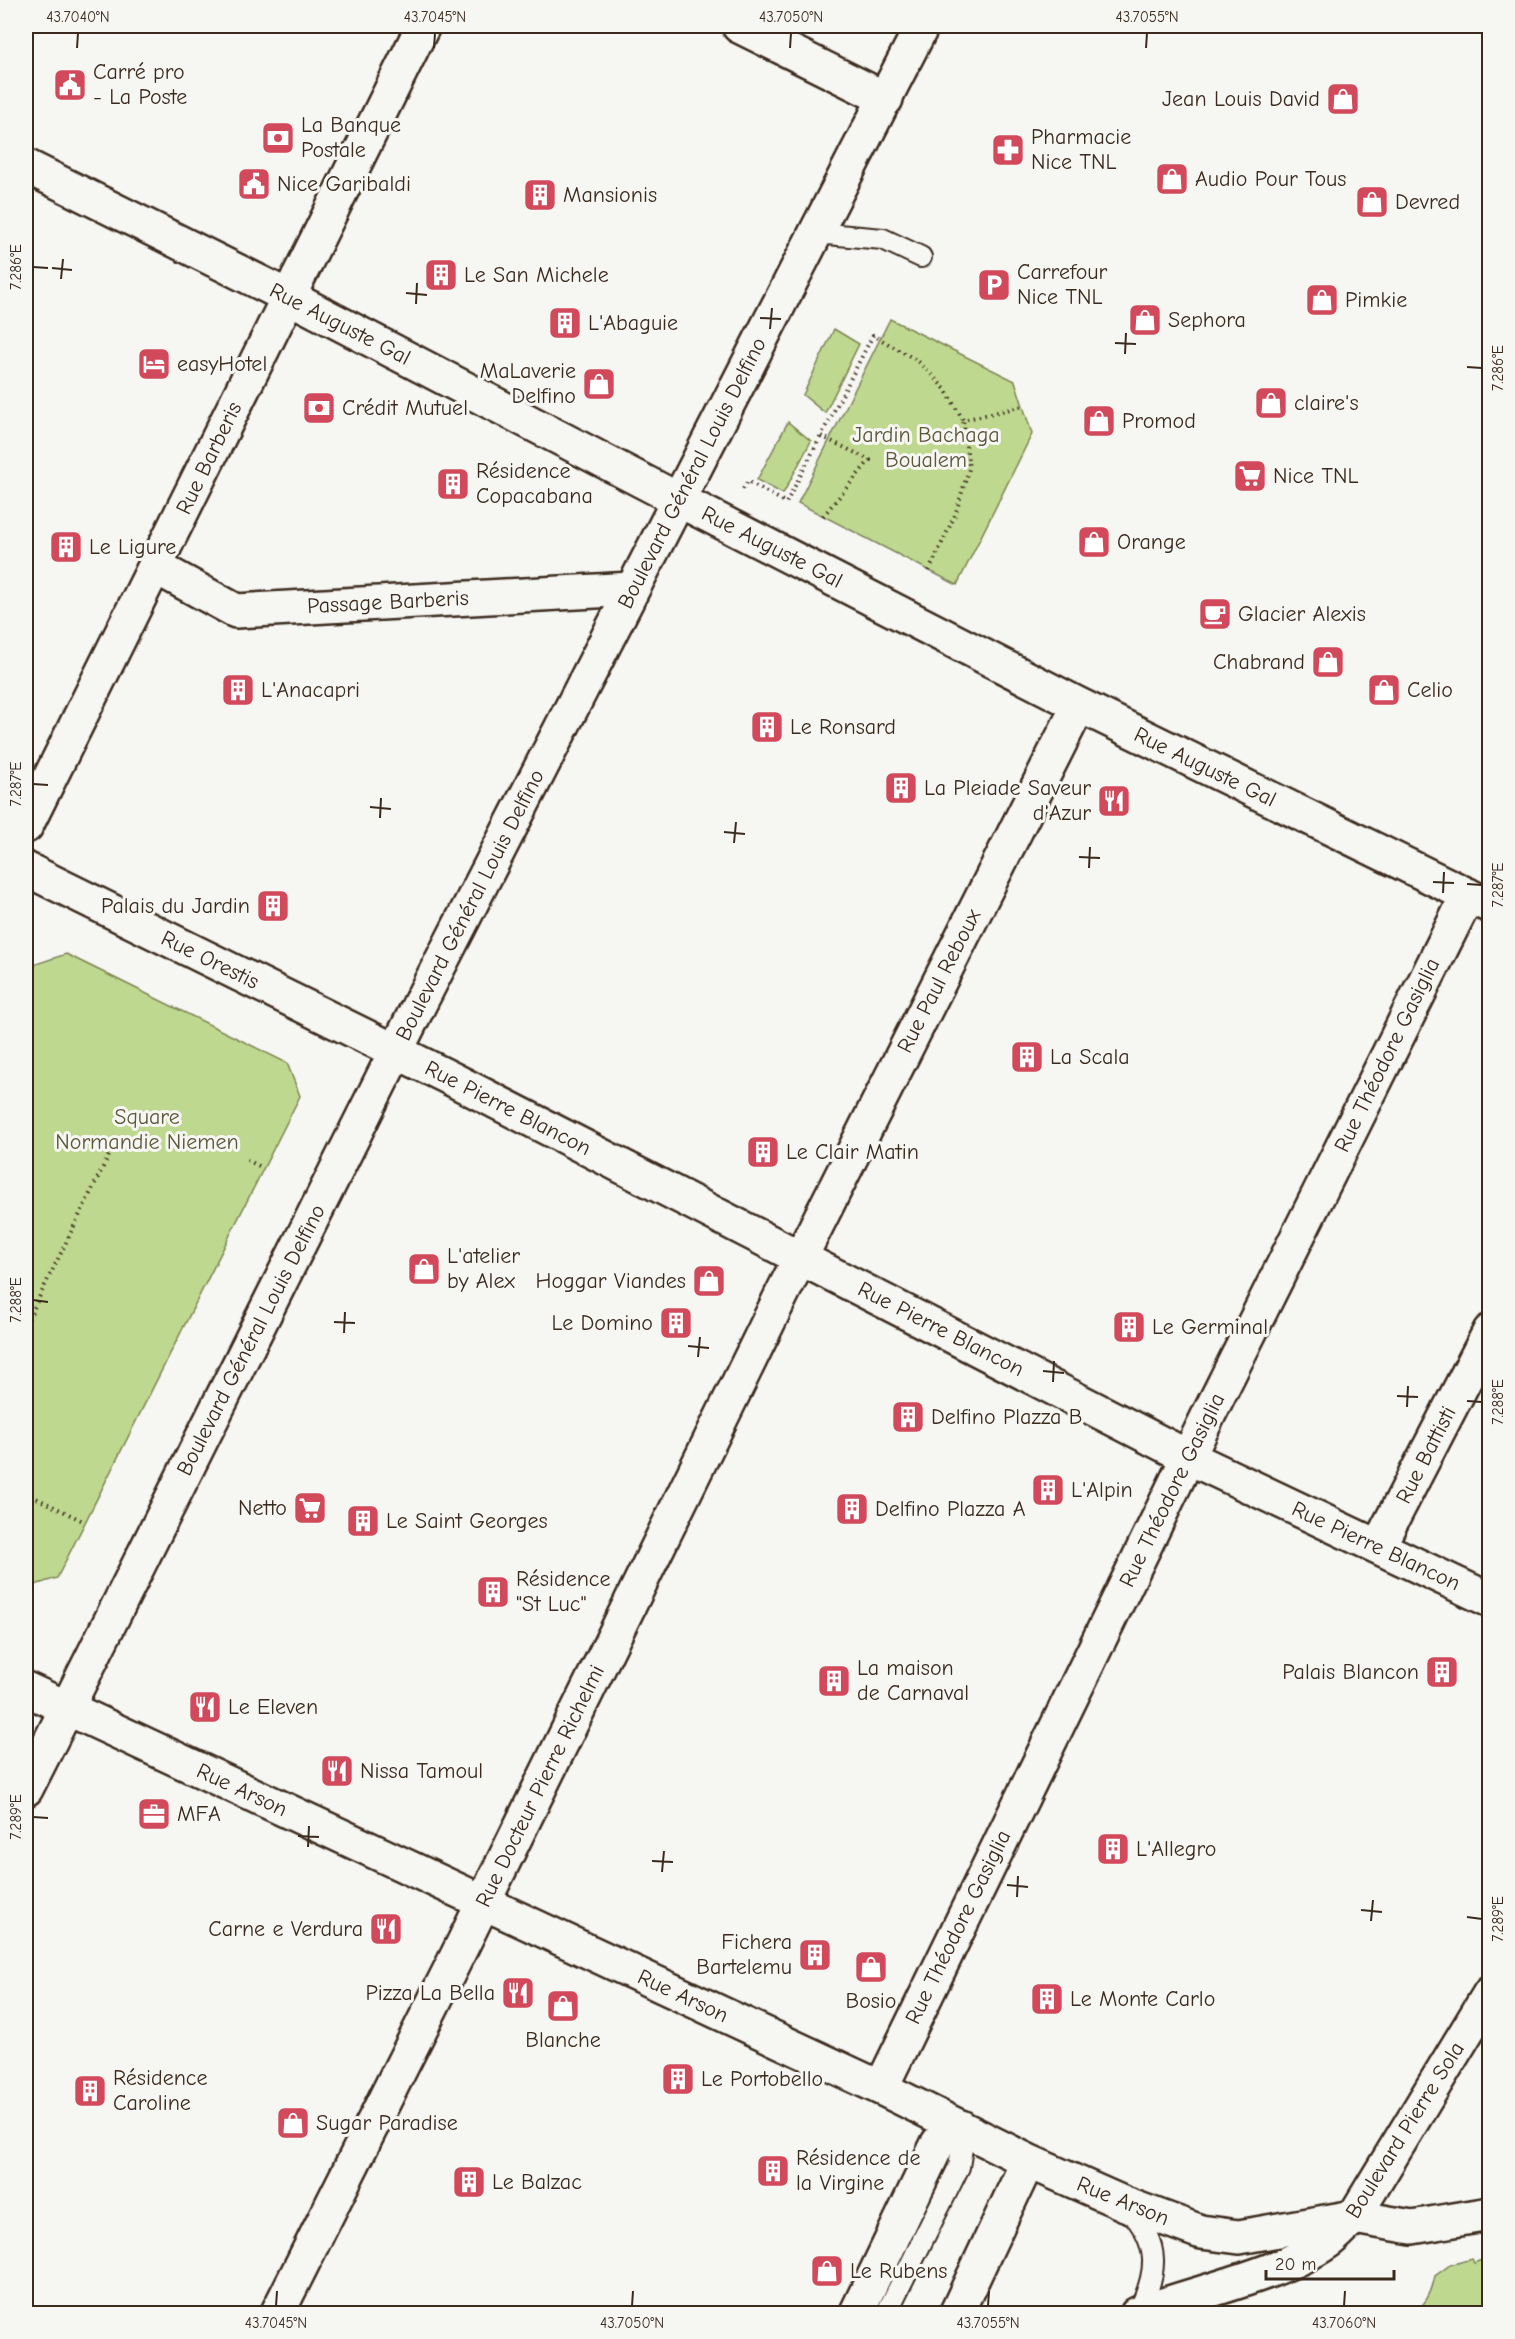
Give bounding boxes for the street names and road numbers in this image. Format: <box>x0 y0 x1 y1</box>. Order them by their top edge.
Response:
street label: Rue Auguste Gal <box>265 277 415 371</box>
street label: Boulevard Général Louis Delfino <box>612 333 772 613</box>
street label: Rue Barberis <box>171 397 247 519</box>
street label: Rue Auguste Gal <box>697 500 847 594</box>
street label: Passage Barberis <box>307 585 469 619</box>
street label: Rue Auguste Gal <box>1130 721 1280 813</box>
street label: Boulevard Général Louis Delfino <box>390 765 550 1045</box>
street label: Rue Paul Reboux <box>892 904 987 1057</box>
street label: Rue Orestis <box>157 925 263 995</box>
street label: Rue Théodore Gasiglia <box>1329 954 1445 1156</box>
street label: Rue Pierre Blancon <box>421 1055 595 1161</box>
street label: Boulevard Général Louis Delfino <box>171 1200 331 1480</box>
street label: Rue Pierre Blancon <box>854 1276 1028 1382</box>
street label: Rue Théodore Gasiglia <box>1114 1389 1230 1591</box>
street label: Rue Battisti <box>1390 1402 1462 1508</box>
street label: Rue Pierre Blancon <box>1288 1496 1464 1596</box>
street label: Rue Docteur Pierre Richelmi <box>470 1661 610 1911</box>
street label: Rue Arson <box>192 1758 292 1822</box>
street label: Rue Théodore Gasiglia <box>900 1826 1016 2028</box>
street label: Rue Arson <box>633 1964 733 2028</box>
street label: Boulevard Pierre Sola <box>1340 2037 1470 2223</box>
street label: Rue Arson <box>1073 2171 1173 2231</box>

